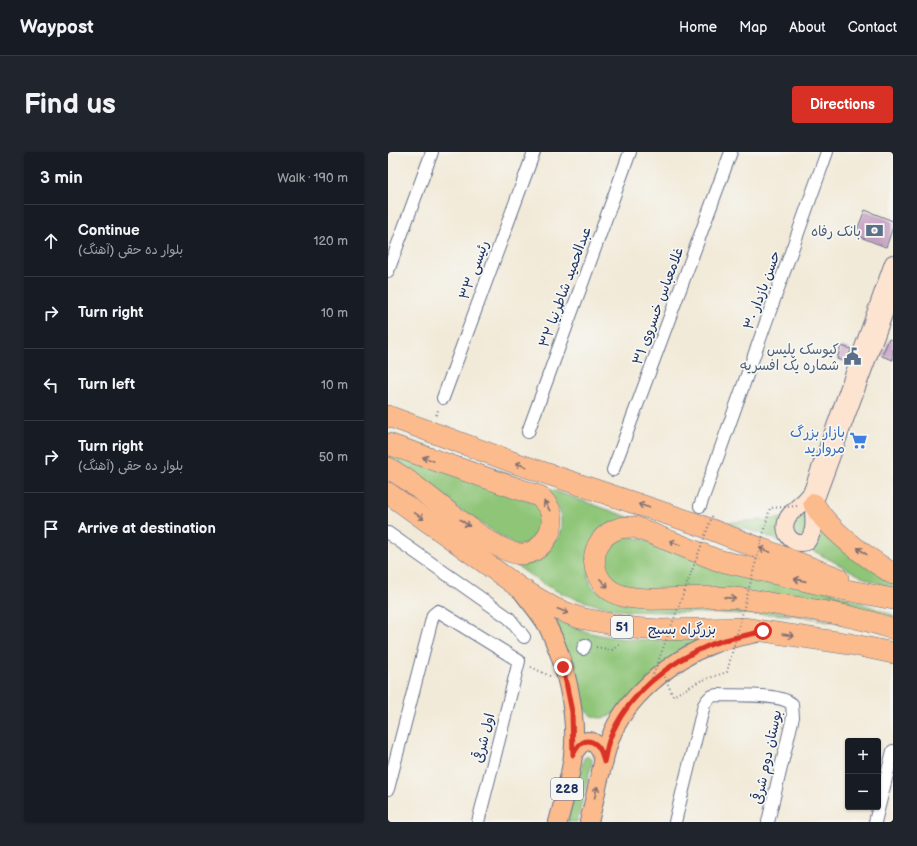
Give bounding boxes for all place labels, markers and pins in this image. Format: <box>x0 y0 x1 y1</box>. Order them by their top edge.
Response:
bank icon: بانک رفاه <box>864 221 884 241</box>
place label: بانک رفاه <box>811 223 861 240</box>
place label: کیوسک پلیس شماره یک افسریه <box>740 341 839 374</box>
public building icon: کیوسک پلیس شماره یک افسریه <box>842 347 862 367</box>
place label: بازار بزرگ مروارید <box>790 424 845 457</box>
supermarket icon: بازار بزرگ مروارید <box>848 430 868 450</box>

